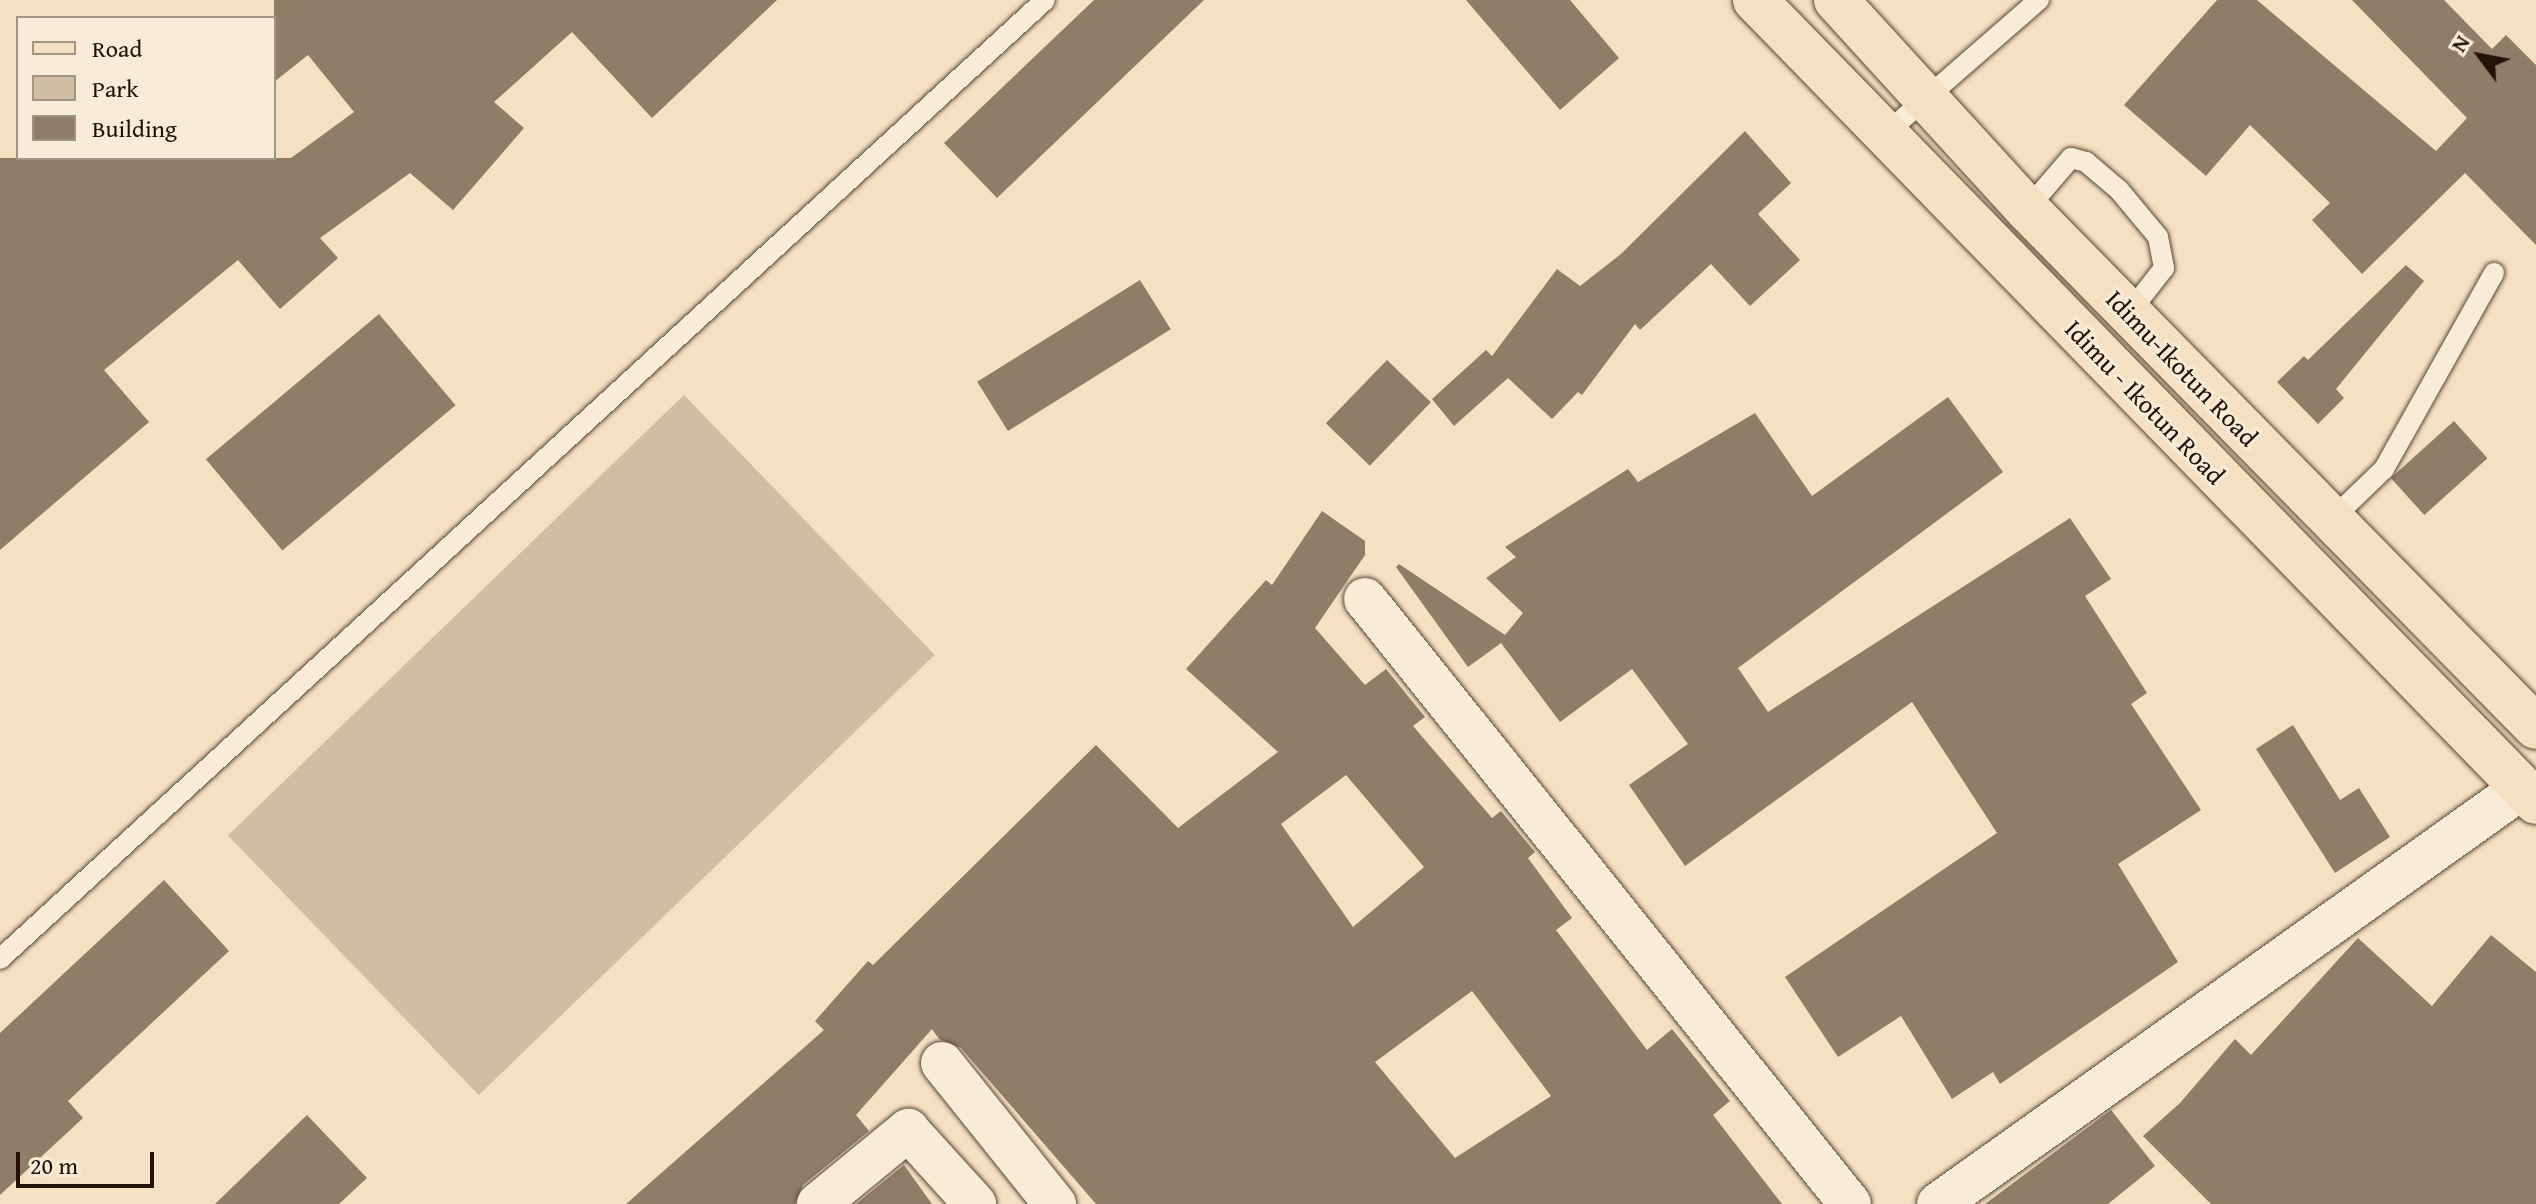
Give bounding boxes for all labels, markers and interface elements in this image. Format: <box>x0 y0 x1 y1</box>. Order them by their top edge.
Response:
legend <box>16 16 276 160</box>
north arrow <box>2440 16 2520 96</box>
text: N <box>2442 29 2477 58</box>
text: Road <box>92 31 142 66</box>
text: Park <box>92 71 138 106</box>
text: Building <box>92 111 177 146</box>
street label: Idimu-Ikotun Road <box>2099 283 2265 453</box>
street label: Idimu - Ikotun Road <box>2058 313 2232 491</box>
scale bar <box>20 1136 158 1186</box>
text: 20 m <box>30 1148 78 1183</box>

